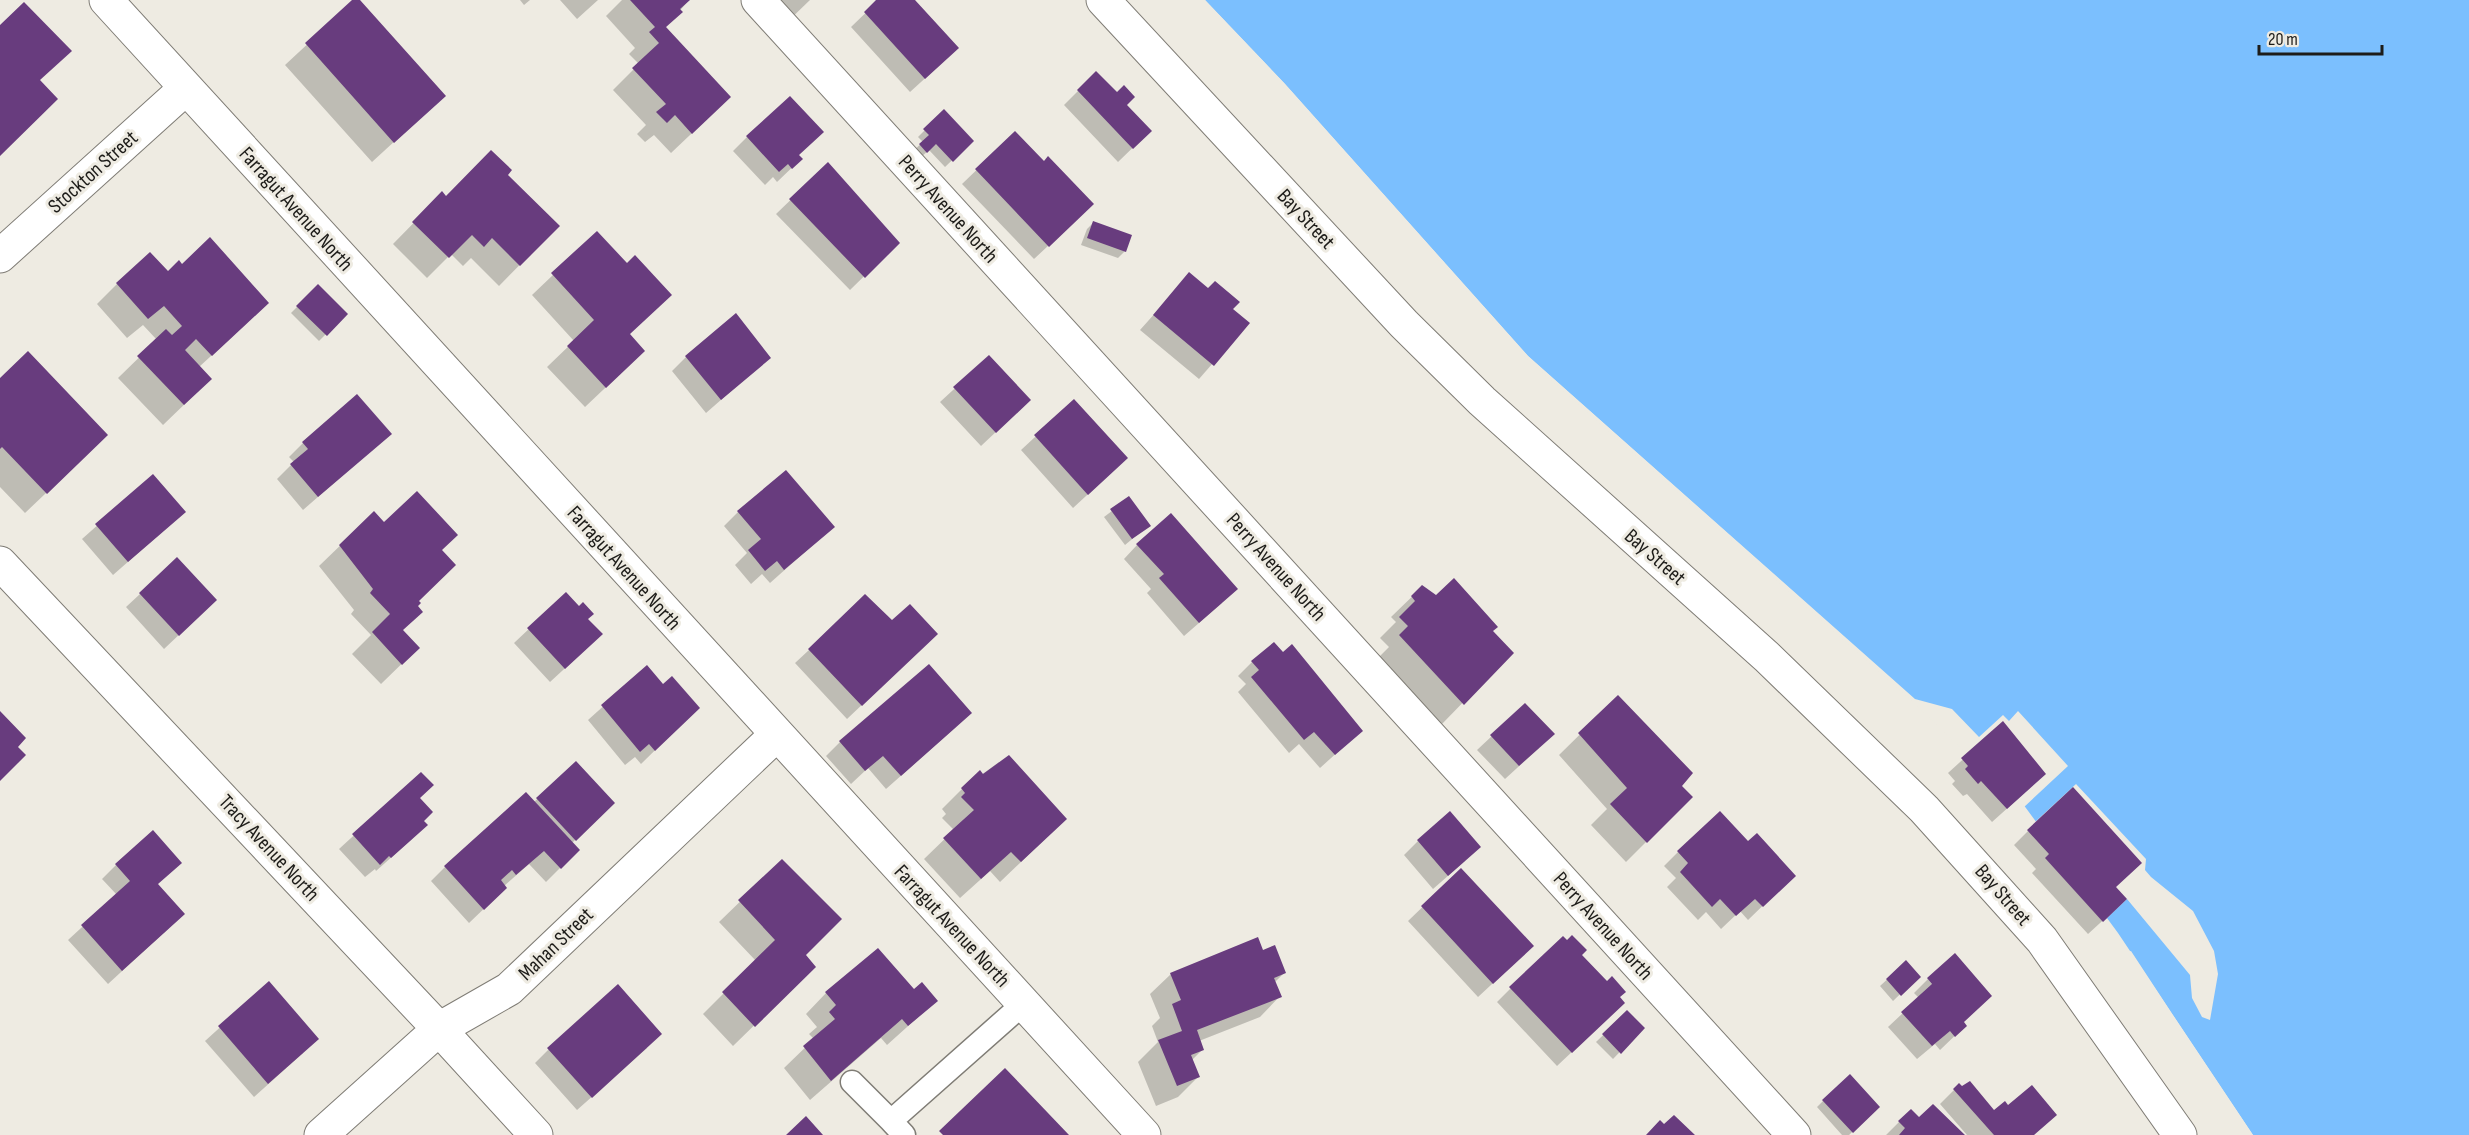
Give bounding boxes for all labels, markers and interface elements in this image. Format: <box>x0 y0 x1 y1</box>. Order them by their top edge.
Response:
scale bar <box>2259 18 2382 56</box>
text: 20 m <box>2268 29 2298 50</box>
street label: Stockton Street <box>43 125 143 219</box>
street label: Farragut Avenue North <box>234 142 358 276</box>
street label: Perry Avenue North <box>893 150 1003 268</box>
street label: Bay Street <box>1272 184 1340 254</box>
street label: Farragut Avenue North <box>562 501 686 635</box>
street label: Perry Avenue North <box>1221 508 1331 626</box>
street label: Bay Street <box>1619 524 1691 590</box>
street label: Tracy Avenue North <box>213 790 325 906</box>
street label: Bay Street <box>1970 859 2036 931</box>
street label: Farragut Avenue North <box>889 860 1015 992</box>
street label: Perry Avenue North <box>1548 867 1658 985</box>
street label: Mahan Street <box>513 902 599 986</box>

